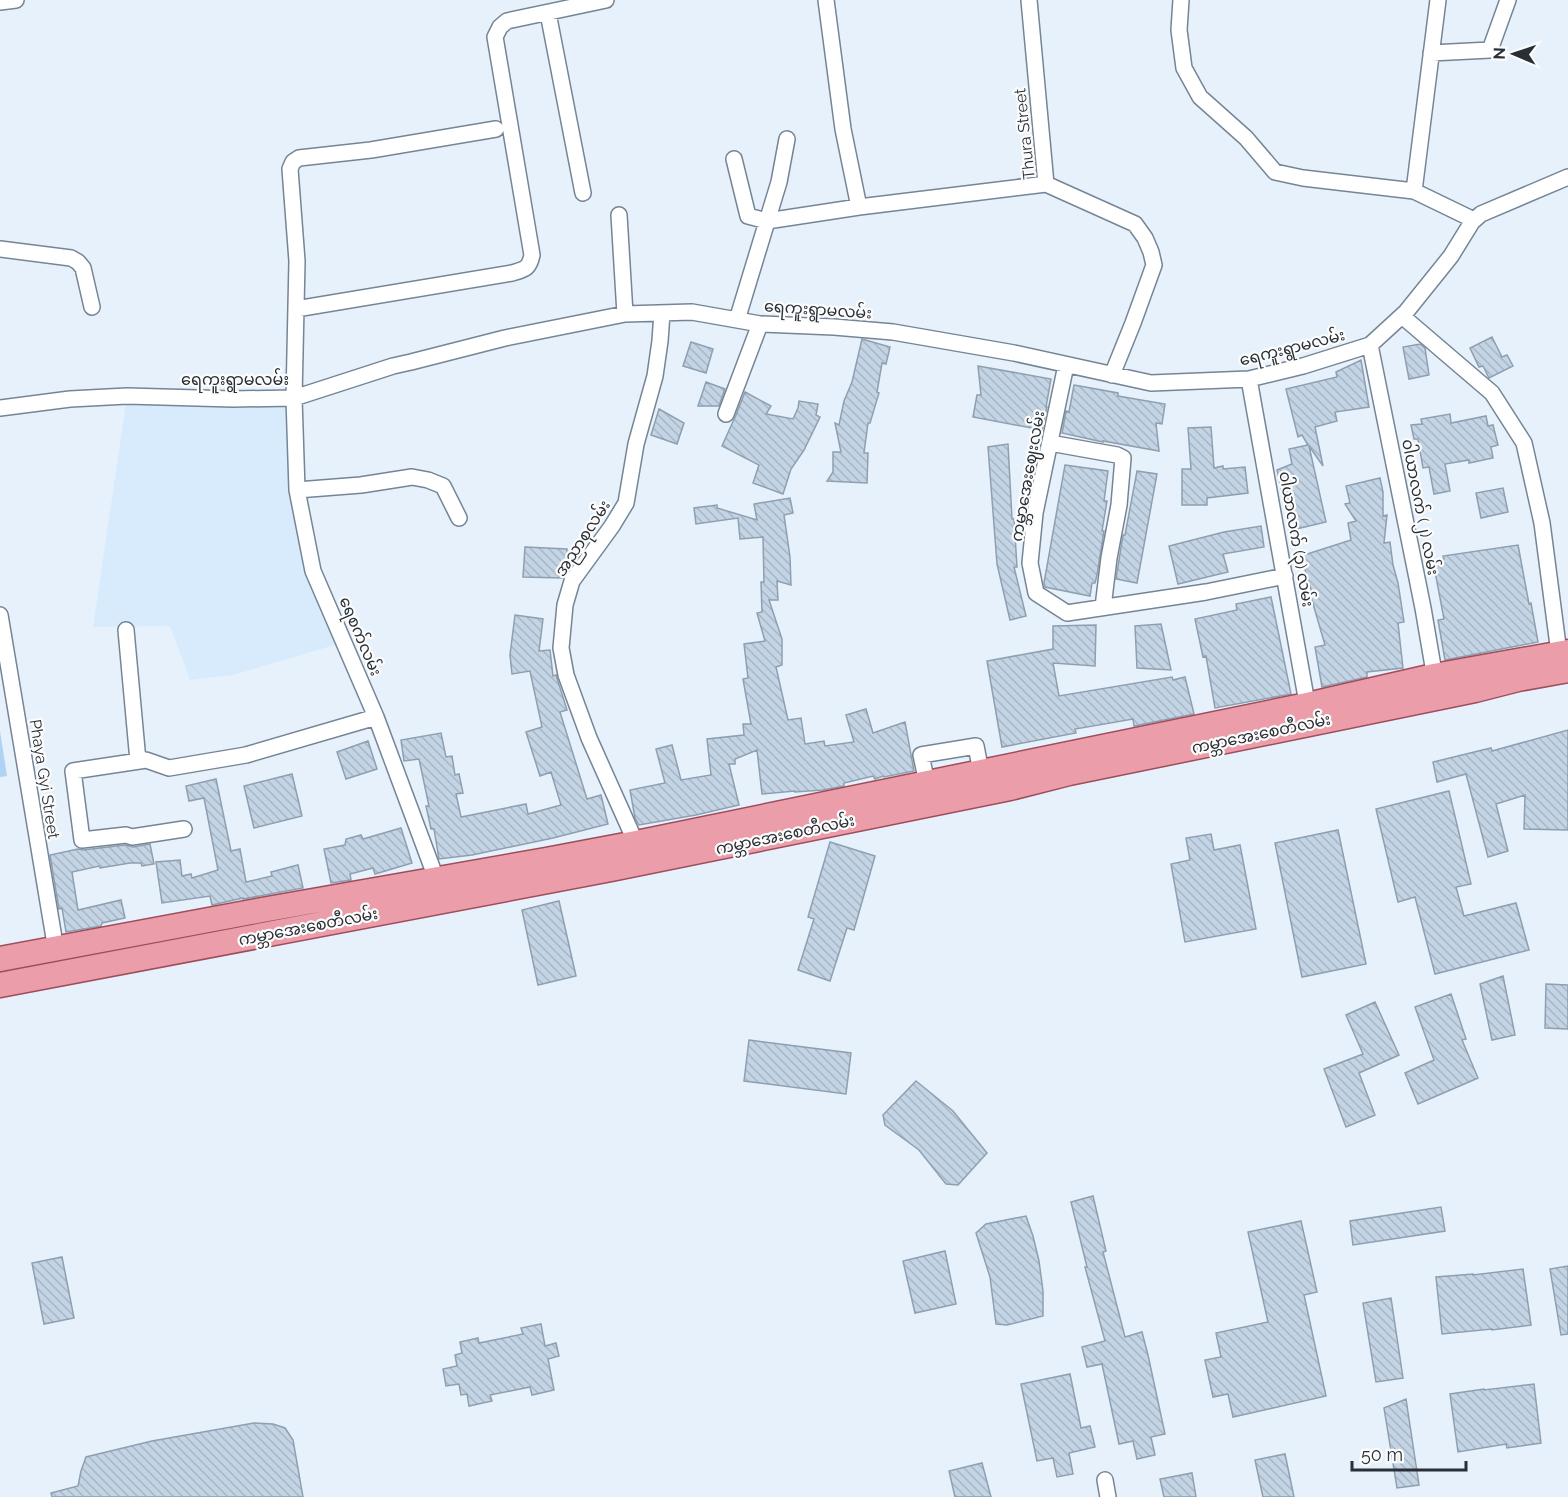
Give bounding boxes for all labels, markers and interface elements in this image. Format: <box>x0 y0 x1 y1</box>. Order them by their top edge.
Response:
north arrow <box>1484 24 1544 84</box>
text: N <box>1490 47 1509 60</box>
street label: Thura Street <box>1010 87 1039 180</box>
street label: ရေကူးရွာမလမ်း <box>763 294 873 328</box>
street label: ရေကူးရွာမလမ်း <box>1237 323 1348 375</box>
street label: ရေကူးရွာမလမ်း <box>181 368 289 394</box>
street label: ကမ္ဘာအေးဈေးလမ်း <box>1005 409 1052 544</box>
street label: ဝါယာလက် (၂) လမ်း <box>1394 437 1445 578</box>
street label: ဝါယာလက် (၃) လမ်း <box>1271 469 1320 609</box>
street label: အညာစုလမ်း <box>549 495 618 583</box>
street label: ရေစက်လမ်း <box>332 593 388 680</box>
street label: ကမ္ဘာအေးစေတီလမ်း <box>1189 708 1333 761</box>
street label: Phaya Gyi Street <box>26 718 63 841</box>
street label: ကမ္ဘာအေးစေတီလမ်း <box>713 809 857 862</box>
street label: ကမ္ဘာအေးစေတီလမ်း <box>236 902 380 953</box>
scale bar <box>1352 1434 1466 1472</box>
text: 50 m <box>1361 1444 1403 1465</box>

